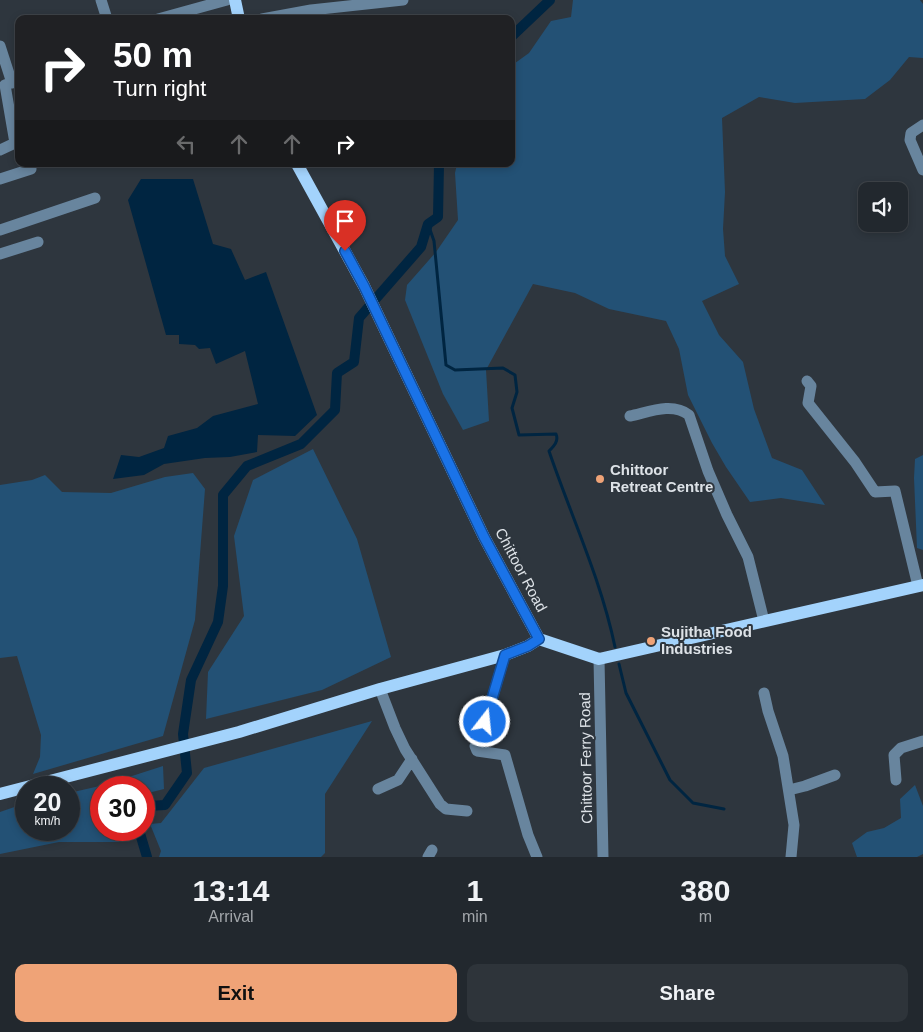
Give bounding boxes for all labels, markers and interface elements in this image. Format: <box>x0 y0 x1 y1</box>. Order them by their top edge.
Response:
icon: right <box>30 35 95 100</box>
text: 50 m <box>113 35 193 74</box>
text: Turn right <box>113 76 206 101</box>
icon: left <box>172 130 200 158</box>
icon: ahead <box>225 130 253 158</box>
icon: ahead <box>278 130 306 158</box>
icon: right <box>331 130 359 158</box>
map controls <box>858 182 908 232</box>
button: sound <box>858 182 908 232</box>
pin <box>324 200 366 251</box>
icon: arrive <box>331 207 359 235</box>
place label: Chittoor Retreat Centre <box>610 461 713 495</box>
marker: Chittoor Retreat Centre <box>594 473 606 485</box>
street label: Chittoor Road <box>492 525 551 615</box>
place label: Sujitha Food Industries <box>661 623 752 657</box>
marker: Sujitha Food Industries <box>645 635 657 647</box>
street label: Chittoor Ferry Road <box>576 692 595 824</box>
position arrow <box>458 695 510 747</box>
speed limit sign: 30 <box>90 776 155 841</box>
text: 20 <box>34 788 61 816</box>
text: km/h <box>34 814 61 828</box>
text: 13:14 <box>193 874 269 907</box>
text: 1 <box>466 874 483 907</box>
text: 380 <box>680 874 730 907</box>
text: Arrival <box>208 908 254 925</box>
text: min <box>462 908 488 925</box>
text: m <box>699 908 712 925</box>
button: Exit <box>15 964 457 1022</box>
button: Share <box>467 964 908 1022</box>

